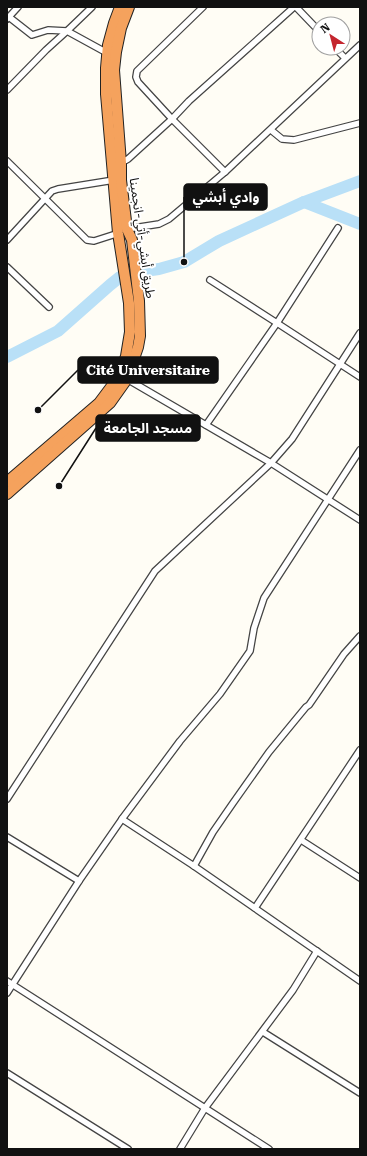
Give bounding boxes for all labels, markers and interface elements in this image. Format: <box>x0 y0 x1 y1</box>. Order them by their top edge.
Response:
north arrow <box>311 16 351 56</box>
text: N <box>318 20 333 36</box>
street label: طريق أبشي-أتي-انجمينا <box>124 177 159 300</box>
callout: وادي أبشي <box>184 184 267 210</box>
text: وادي أبشي <box>193 188 259 208</box>
callout: Cité Universitaire <box>78 357 218 383</box>
text: Cité Universitaire <box>86 362 210 378</box>
callout: مسجد الجامعة <box>96 415 200 441</box>
text: مسجد الجامعة <box>104 420 192 436</box>

